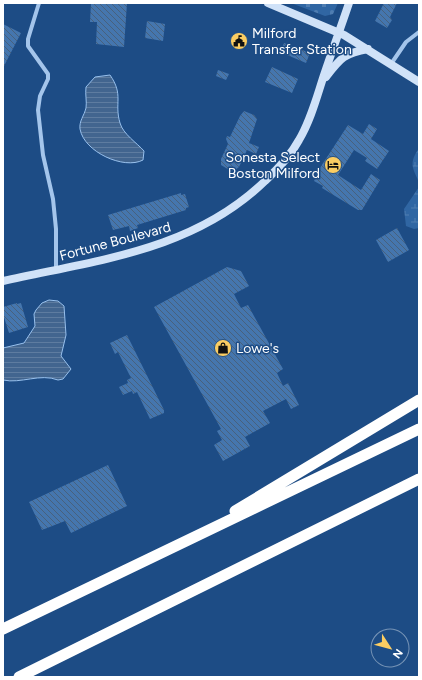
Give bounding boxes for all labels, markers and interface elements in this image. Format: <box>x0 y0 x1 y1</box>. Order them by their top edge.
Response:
place label: Milford Transfer Station <box>252 25 352 58</box>
public building icon: Milford Transfer Station <box>229 31 249 51</box>
place label: Sonesta Select Boston Milford <box>226 149 320 182</box>
hotel icon: Sonesta Select Boston Milford <box>323 155 343 175</box>
street label: Fortune Boulevard <box>58 218 173 265</box>
shop icon: Lowe's <box>213 338 233 358</box>
place label: Lowe's <box>236 340 279 357</box>
north arrow <box>370 628 410 668</box>
text: N <box>390 646 405 661</box>

